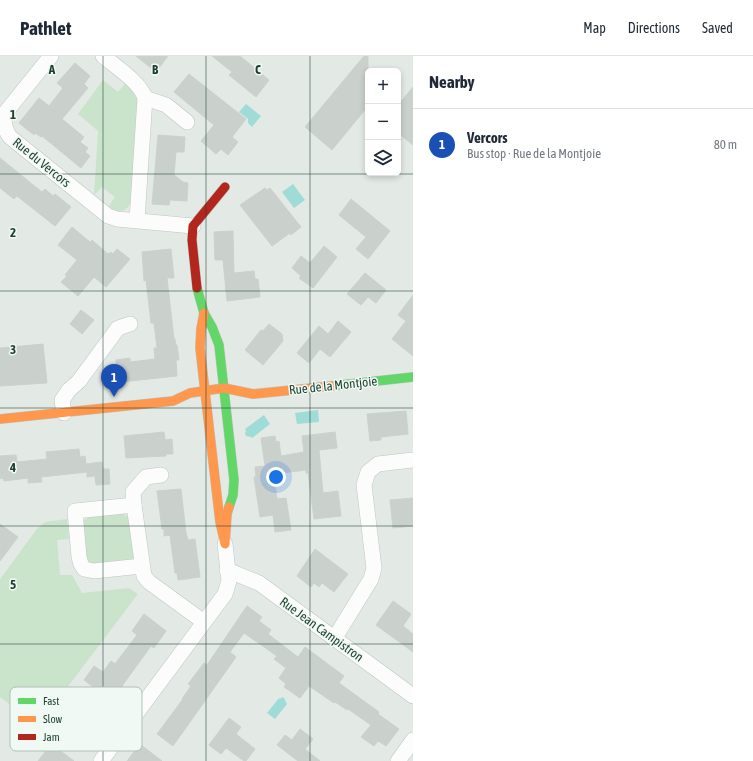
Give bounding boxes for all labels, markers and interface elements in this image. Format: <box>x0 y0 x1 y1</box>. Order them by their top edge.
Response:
text: Pathlet <box>20 17 71 39</box>
text: Map <box>583 20 606 36</box>
text: Directions <box>628 20 680 36</box>
text: Saved <box>702 20 733 36</box>
text: A <box>48 62 56 77</box>
text: B <box>152 62 159 77</box>
text: C <box>255 62 261 77</box>
map controls <box>365 68 401 176</box>
button: + <box>365 68 401 104</box>
text: Nearby <box>429 72 475 92</box>
button: − <box>365 104 401 140</box>
text: 1 <box>10 107 16 122</box>
text: Vercors <box>467 129 507 146</box>
street label: Rue du Vercors <box>10 135 74 190</box>
text: 1 <box>439 137 445 152</box>
text: 80 m <box>714 137 737 152</box>
button: layers <box>365 140 401 176</box>
text: Bus stop · Rue de la Montjoie <box>467 146 601 161</box>
text: 2 <box>10 225 16 240</box>
text: 3 <box>10 342 16 357</box>
pin: 1 <box>101 364 127 397</box>
street label: Rue de la Montjoie <box>288 373 378 398</box>
text: 4 <box>9 460 16 475</box>
your location <box>266 467 286 487</box>
text: 5 <box>10 577 16 592</box>
street label: Rue Jean Campistron <box>277 594 366 665</box>
legend <box>10 687 142 751</box>
text: Fast <box>43 695 59 707</box>
text: Slow <box>43 713 62 725</box>
text: Jam <box>43 731 60 743</box>

